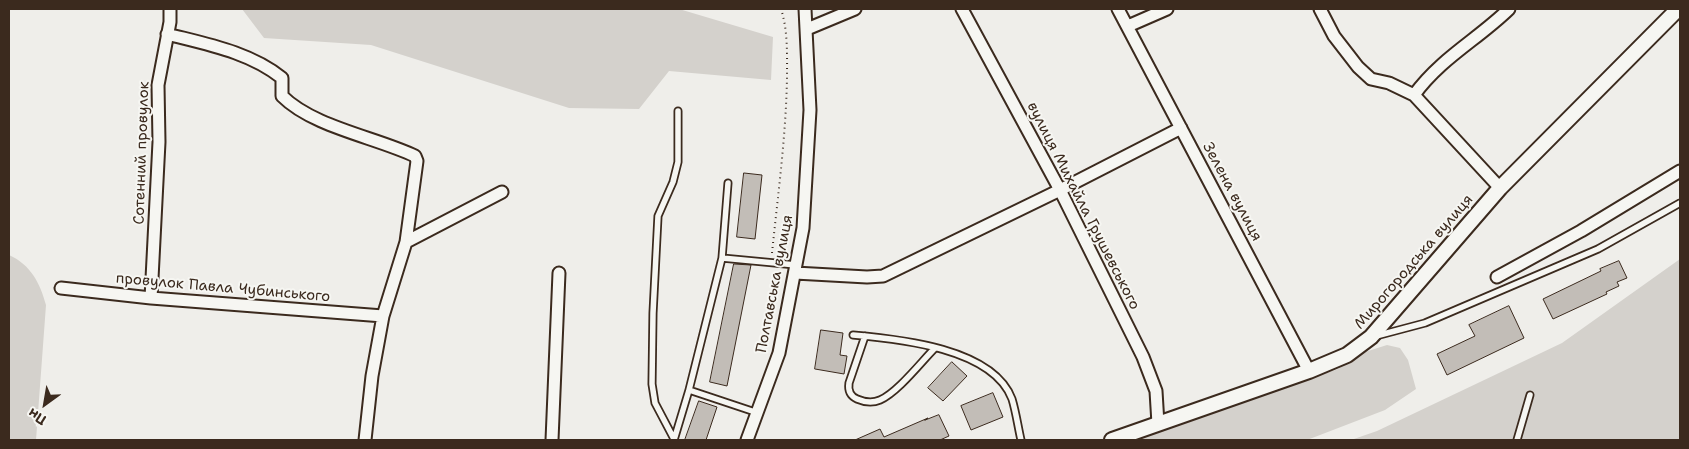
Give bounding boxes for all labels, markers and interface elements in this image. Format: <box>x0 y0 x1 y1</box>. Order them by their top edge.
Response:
street label: Сотенний провулок <box>131 81 153 225</box>
street label: вулиця Михайла Грушевського <box>1023 99 1143 313</box>
street label: Зелена вулиця <box>1198 139 1266 245</box>
street label: Мирогородська вулиця <box>1351 191 1477 333</box>
street label: Полтавська вулиця <box>753 213 797 355</box>
street label: провулок Павла Чубинського <box>115 270 331 306</box>
north arrow <box>20 379 70 429</box>
text: Пн <box>24 404 50 429</box>

